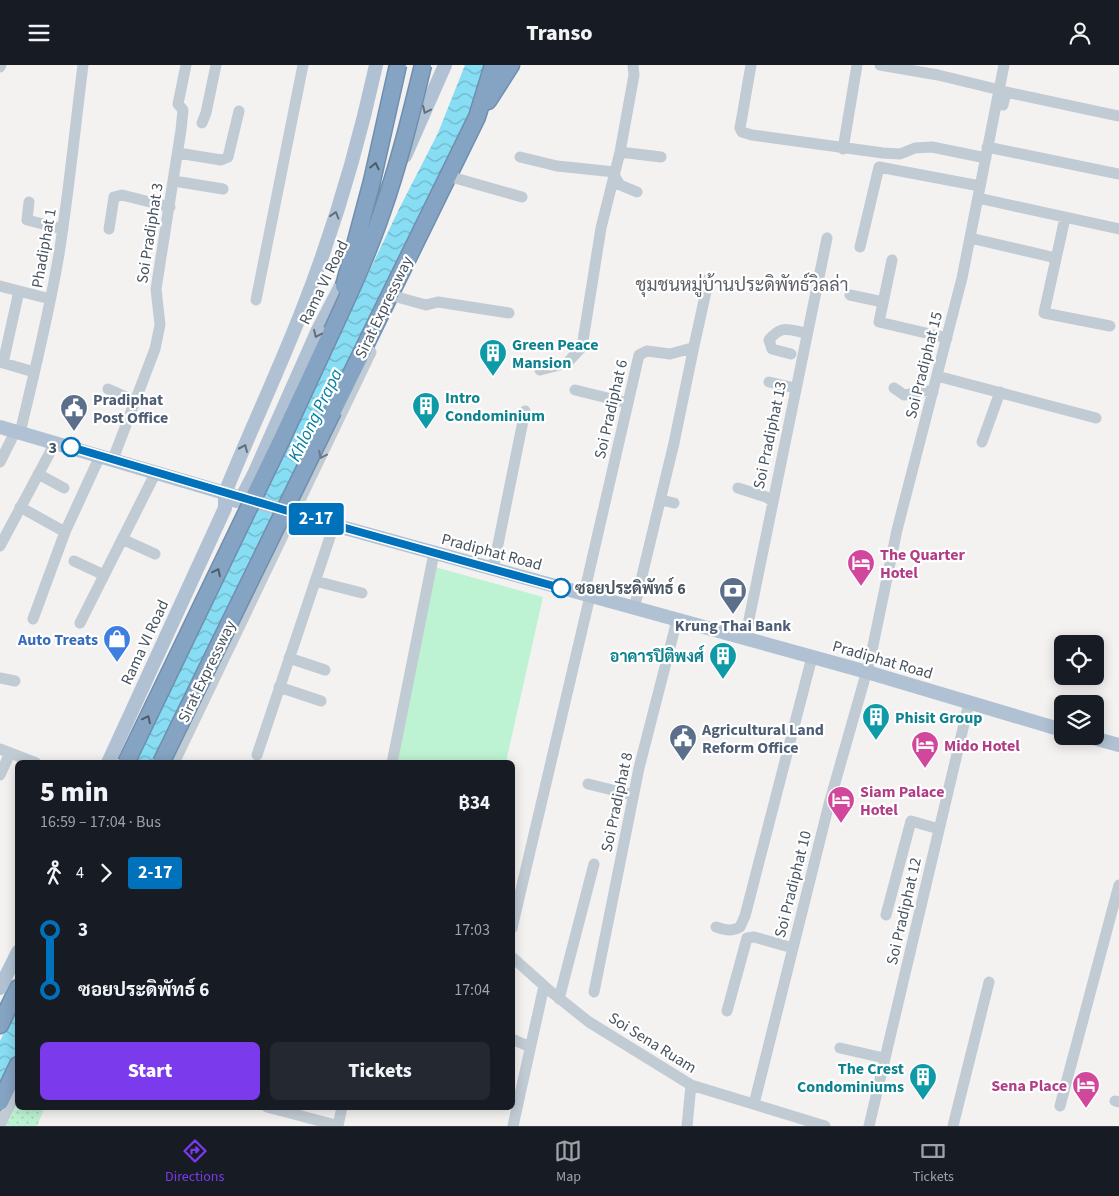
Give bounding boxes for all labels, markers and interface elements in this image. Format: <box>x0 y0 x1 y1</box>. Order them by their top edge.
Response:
text: Transo <box>526 17 593 49</box>
icon: menu <box>25 19 53 47</box>
icon: person <box>1066 19 1094 47</box>
one-way arrow <box>422 105 433 114</box>
one-way arrow <box>369 161 380 170</box>
street label: Soi Pradiphat 3 <box>131 181 169 285</box>
street label: Phadiphat 1 <box>26 207 62 290</box>
one-way arrow <box>330 212 340 220</box>
street label: Rama VI Road <box>294 236 354 328</box>
street label: Sirat Expressway <box>350 252 418 362</box>
district label: ชุมชนหมู่บ้านประดิพัทธ์วิลล่า <box>636 272 848 298</box>
street label: Soi Pradiphat 15 <box>900 309 948 421</box>
one-way arrow <box>313 329 323 338</box>
place label: Green Peace Mansion <box>512 334 598 374</box>
building icon: Green Peace Mansion <box>478 338 508 377</box>
street label: Soi Pradiphat 6 <box>589 357 633 461</box>
water label: Khlong Prapa <box>282 364 349 466</box>
street label: Soi Pradiphat 13 <box>748 379 792 491</box>
place label: Intro Condominium <box>445 387 545 427</box>
place label: Pradiphat Post Office <box>93 389 168 429</box>
building icon: Intro Condominium <box>411 391 441 430</box>
public building icon: Pradiphat Post Office <box>59 393 89 432</box>
place label: 3 <box>49 437 57 459</box>
marker: 3 <box>61 437 81 457</box>
one-way arrow <box>237 444 248 453</box>
one-way arrow <box>318 450 328 459</box>
line badge: 2-17 <box>281 503 351 535</box>
text: 2-17 <box>299 506 333 531</box>
street label: Pradiphat Road <box>439 528 545 576</box>
place label: The Quarter Hotel <box>880 544 965 584</box>
hotel icon: The Quarter Hotel <box>846 548 876 587</box>
one-way arrow <box>211 568 222 577</box>
bank icon: Krung Thai Bank <box>718 576 748 615</box>
place label: ซอยประดิพัทธ์ 6 <box>575 577 686 600</box>
marker: ซอยประดิพัทธ์ 6 <box>551 578 571 598</box>
street label: Rama VI Road <box>116 596 174 689</box>
place label: Krung Thai Bank <box>675 615 791 637</box>
street label: Sirat Expressway <box>173 616 241 726</box>
shop icon: Auto Treats <box>102 624 132 663</box>
place label: Auto Treats <box>17 629 98 651</box>
street label: Pradiphat Road <box>830 635 936 685</box>
map controls <box>1054 635 1104 745</box>
button: locate <box>1054 635 1104 685</box>
building icon: อาคารปิติพงศ์ <box>708 641 738 680</box>
place label: อาคารปิติพงศ์ <box>610 645 705 668</box>
button: layers <box>1054 695 1104 745</box>
building icon: Phisit Group <box>861 702 891 741</box>
place label: Phisit Group <box>895 707 982 729</box>
one-way arrow <box>141 715 151 724</box>
place label: Agricultural Land Reform Office <box>701 719 824 759</box>
public building icon: Agricultural Land Reform Office <box>668 723 698 762</box>
hotel icon: Mido Hotel <box>910 730 940 769</box>
place label: Mido Hotel <box>944 735 1020 757</box>
street label: Soi Pradiphat 8 <box>596 750 638 854</box>
text: 5 min <box>40 772 109 812</box>
place label: Siam Palace Hotel <box>860 781 944 821</box>
hotel icon: Siam Palace Hotel <box>826 785 856 824</box>
text: ฿34 <box>458 790 490 817</box>
text: 16:59 – 17:04 · Bus <box>40 811 161 833</box>
street label: Soi Pradiphat 10 <box>769 828 817 940</box>
street label: Soi Pradiphat 12 <box>881 855 927 967</box>
icon: walk <box>40 859 68 887</box>
icon: forward <box>92 859 120 887</box>
text: 2-17 <box>138 860 172 885</box>
text: 4 <box>76 862 84 884</box>
text: 3 <box>78 917 88 944</box>
text: 17:03 <box>454 919 490 941</box>
text: ซอยประดิพัทธ์ 6 <box>78 977 209 1004</box>
text: 17:04 <box>454 979 490 1001</box>
street label: Soi Sena Ruam <box>604 1007 701 1079</box>
button: Start <box>40 1042 260 1100</box>
button: Tickets <box>270 1042 490 1100</box>
place label: The Crest Condominiums <box>797 1058 904 1098</box>
building icon: The Crest Condominiums <box>908 1062 938 1101</box>
hotel icon: Sena Place <box>1071 1070 1101 1109</box>
place label: Sena Place <box>991 1075 1067 1097</box>
tab: Directions <box>165 1137 224 1187</box>
tab: Map <box>554 1137 582 1187</box>
tab: Tickets <box>913 1137 954 1187</box>

